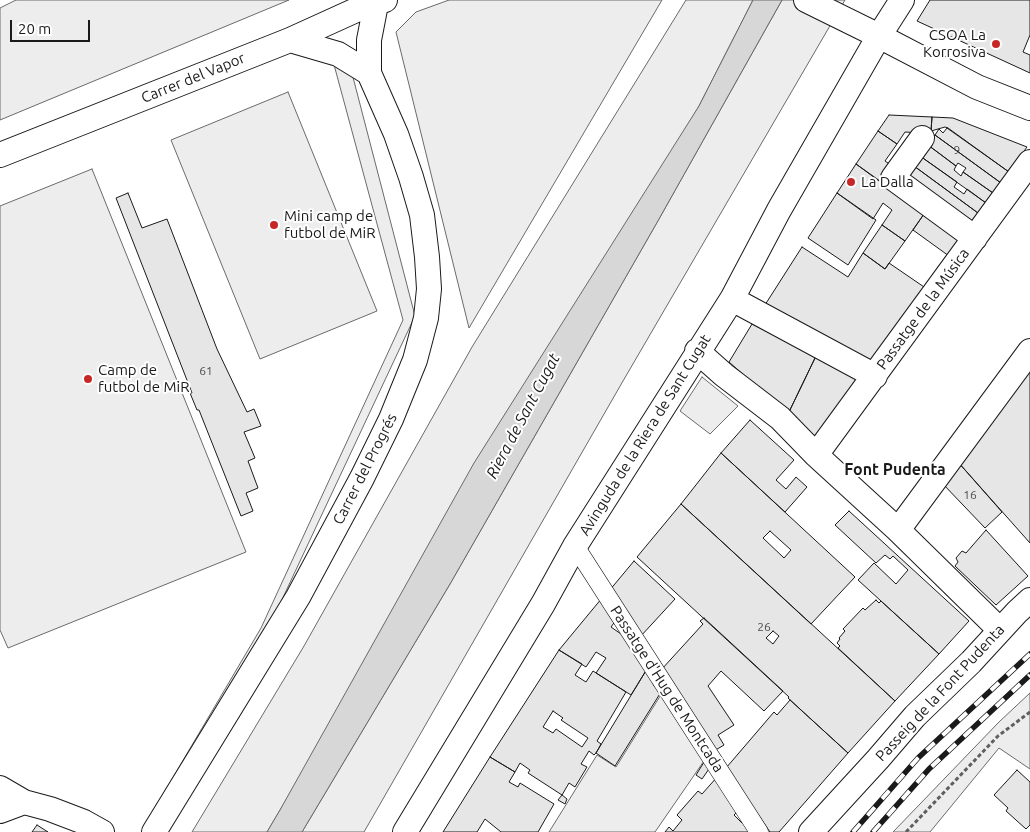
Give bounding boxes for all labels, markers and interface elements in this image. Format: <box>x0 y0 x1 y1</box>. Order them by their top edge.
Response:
scale bar <box>12 10 92 42</box>
text: 20 m <box>18 20 51 37</box>
place label: CSOA La Korrosiva <box>923 26 986 61</box>
marker: CSOA La Korrosiva <box>990 38 1002 50</box>
street label: Carrer del Vapor <box>138 49 248 107</box>
house number: 9 <box>954 143 960 157</box>
place label: La Dalla <box>861 173 914 191</box>
marker: La Dalla <box>845 176 857 188</box>
place label: Mini camp de futbol de MiR <box>284 207 376 242</box>
marker: Mini camp de futbol de MiR <box>268 219 280 231</box>
street label: Passatge de la Música <box>873 245 973 373</box>
street label: Avinguda de la Riera de Sant Cugat <box>575 331 715 539</box>
water label: Riera de Sant Cugat <box>482 350 564 482</box>
place label: Camp de futbol de MiR <box>98 361 190 396</box>
house number: 61 <box>199 364 213 378</box>
marker: Camp de futbol de MiR <box>82 373 94 385</box>
street label: Carrer del Progrés <box>329 410 401 528</box>
district label: Font Pudenta <box>844 460 946 480</box>
house number: 16 <box>963 488 977 502</box>
street label: Passatge d'Hug de Montcada <box>606 602 728 776</box>
house number: 26 <box>757 620 771 634</box>
street label: Passeig de la Font Pudenta <box>872 621 1008 765</box>

